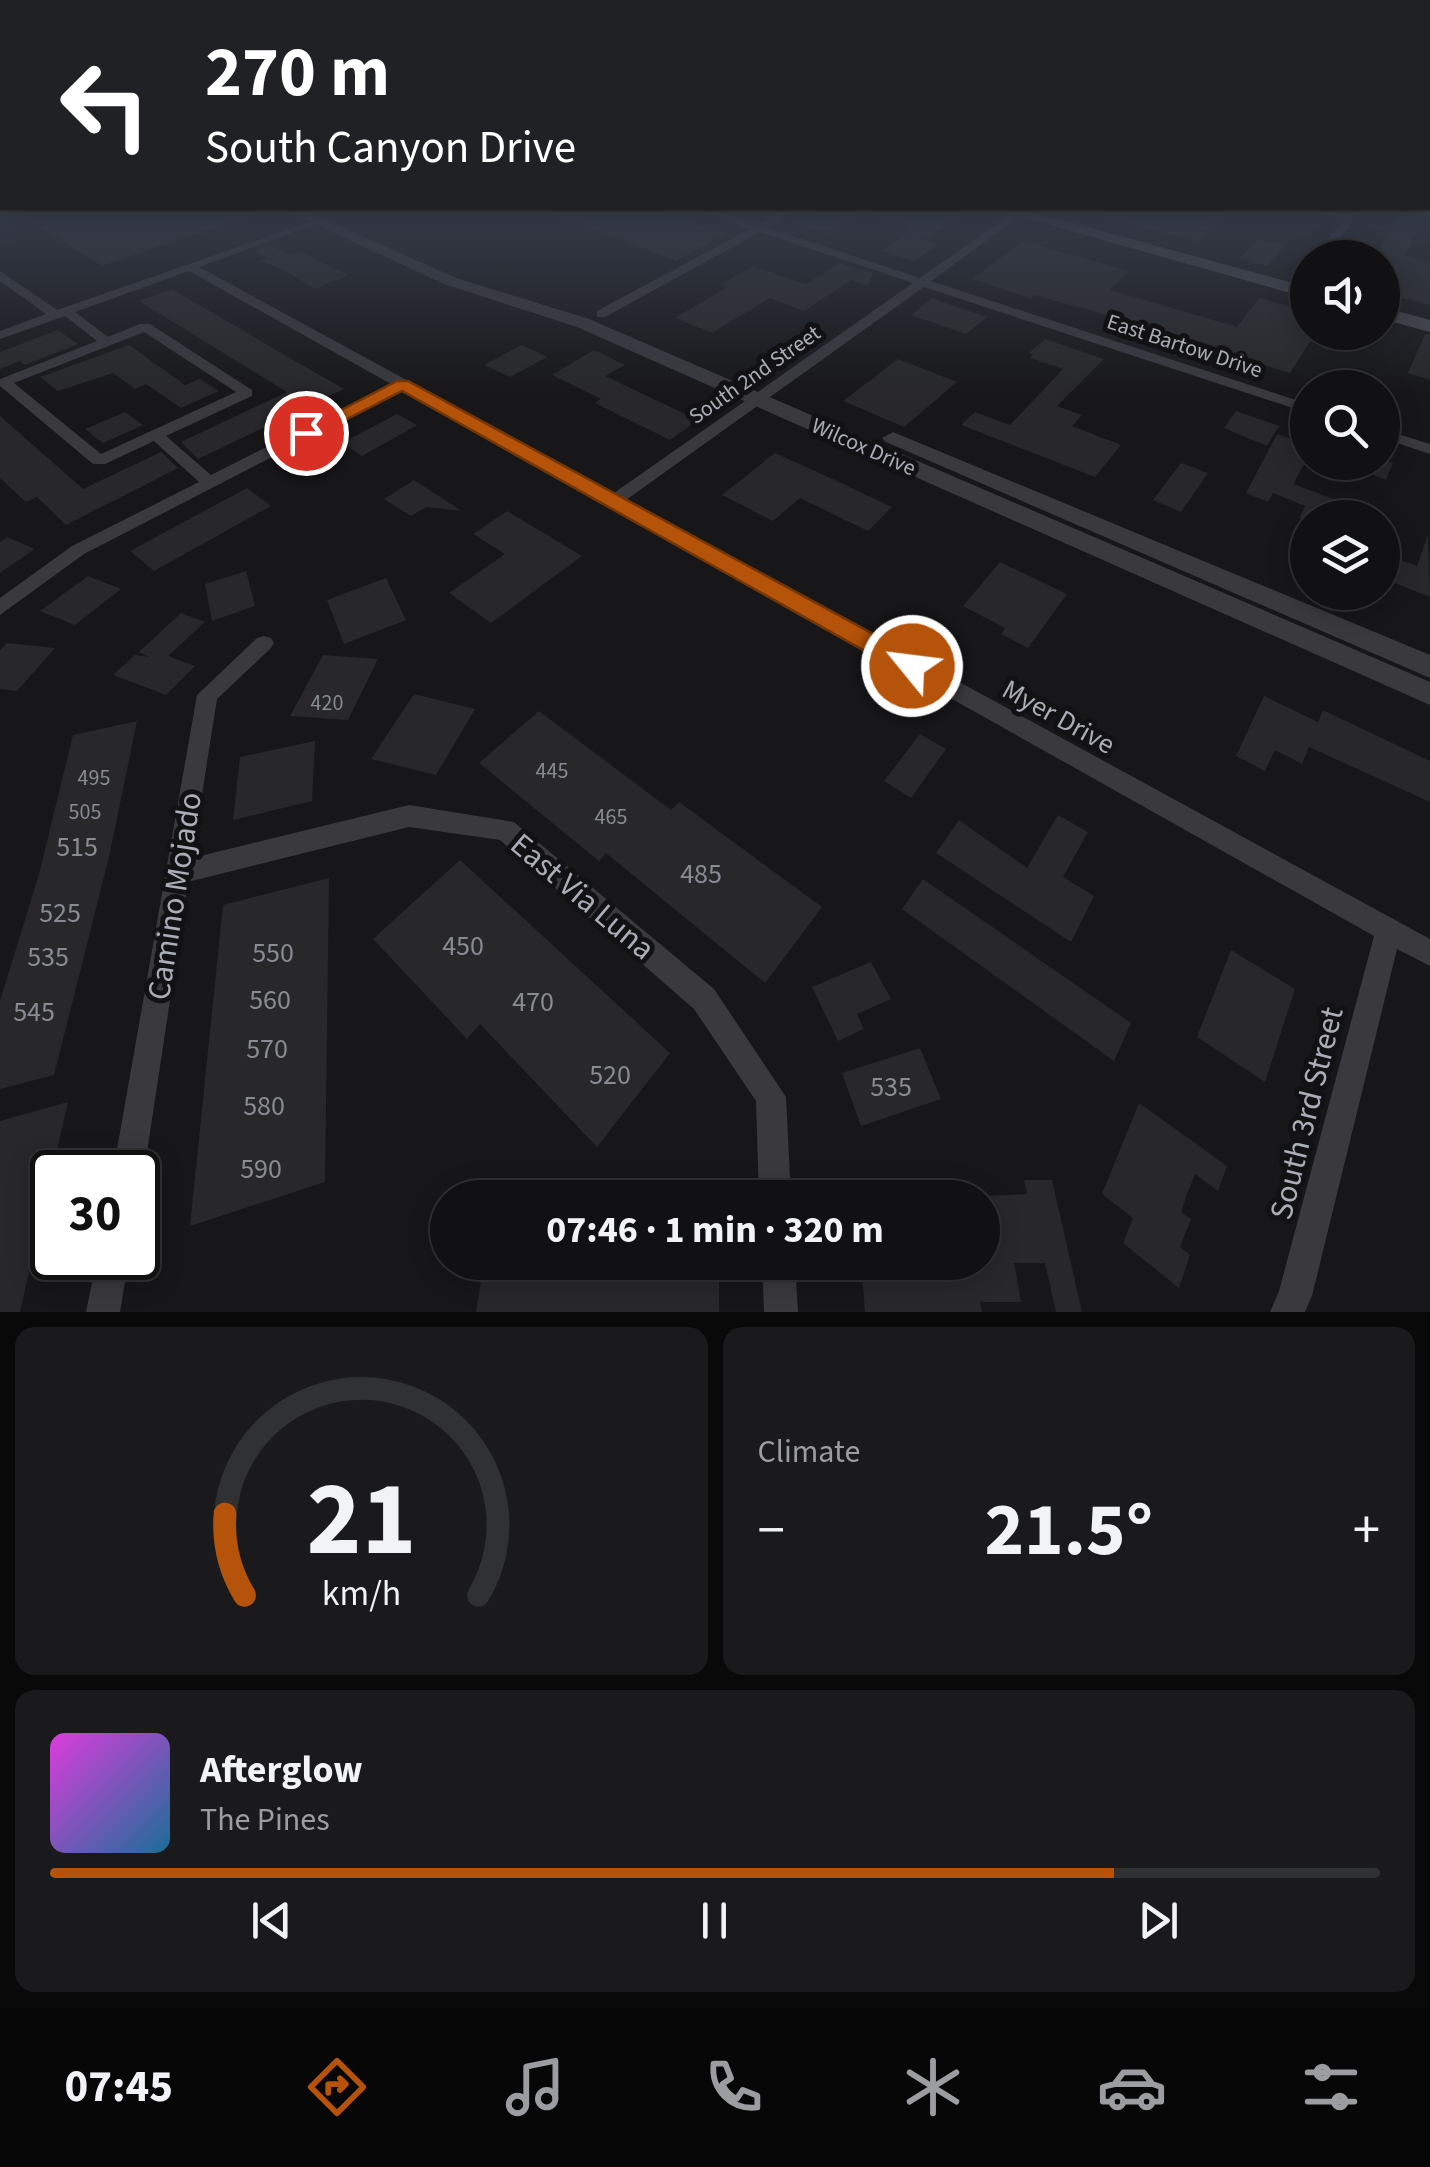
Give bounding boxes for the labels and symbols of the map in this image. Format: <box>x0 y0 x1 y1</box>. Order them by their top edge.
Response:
street label: East Bartow Drive <box>1103 306 1267 386</box>
street label: South 2nd Street <box>682 317 827 432</box>
pin <box>264 391 349 476</box>
street label: Wilcox Drive <box>806 410 921 484</box>
position arrow <box>860 614 964 718</box>
street label: Myer Drive <box>995 670 1122 764</box>
house number: 420 <box>311 687 343 719</box>
house number: 445 <box>536 755 568 787</box>
house number: 495 <box>78 762 110 794</box>
street label: Camino Mojado <box>136 789 214 1003</box>
house number: 505 <box>69 796 101 828</box>
house number: 465 <box>595 801 627 833</box>
street label: East Via Luna <box>500 823 665 971</box>
house number: 515 <box>56 827 98 867</box>
house number: 485 <box>680 854 722 894</box>
house number: 525 <box>39 893 81 933</box>
house number: 450 <box>442 926 484 966</box>
house number: 550 <box>252 933 294 973</box>
house number: 535 <box>27 937 69 977</box>
house number: 560 <box>249 980 291 1020</box>
house number: 470 <box>512 982 554 1022</box>
house number: 545 <box>13 992 55 1032</box>
street label: South 3rd Street <box>1258 1002 1356 1224</box>
house number: 570 <box>246 1029 288 1069</box>
house number: 520 <box>589 1055 631 1095</box>
house number: 535 <box>870 1067 912 1107</box>
house number: 580 <box>243 1086 285 1126</box>
house number: 590 <box>240 1149 282 1189</box>
speed limit sign: 30 <box>30 1150 160 1280</box>

